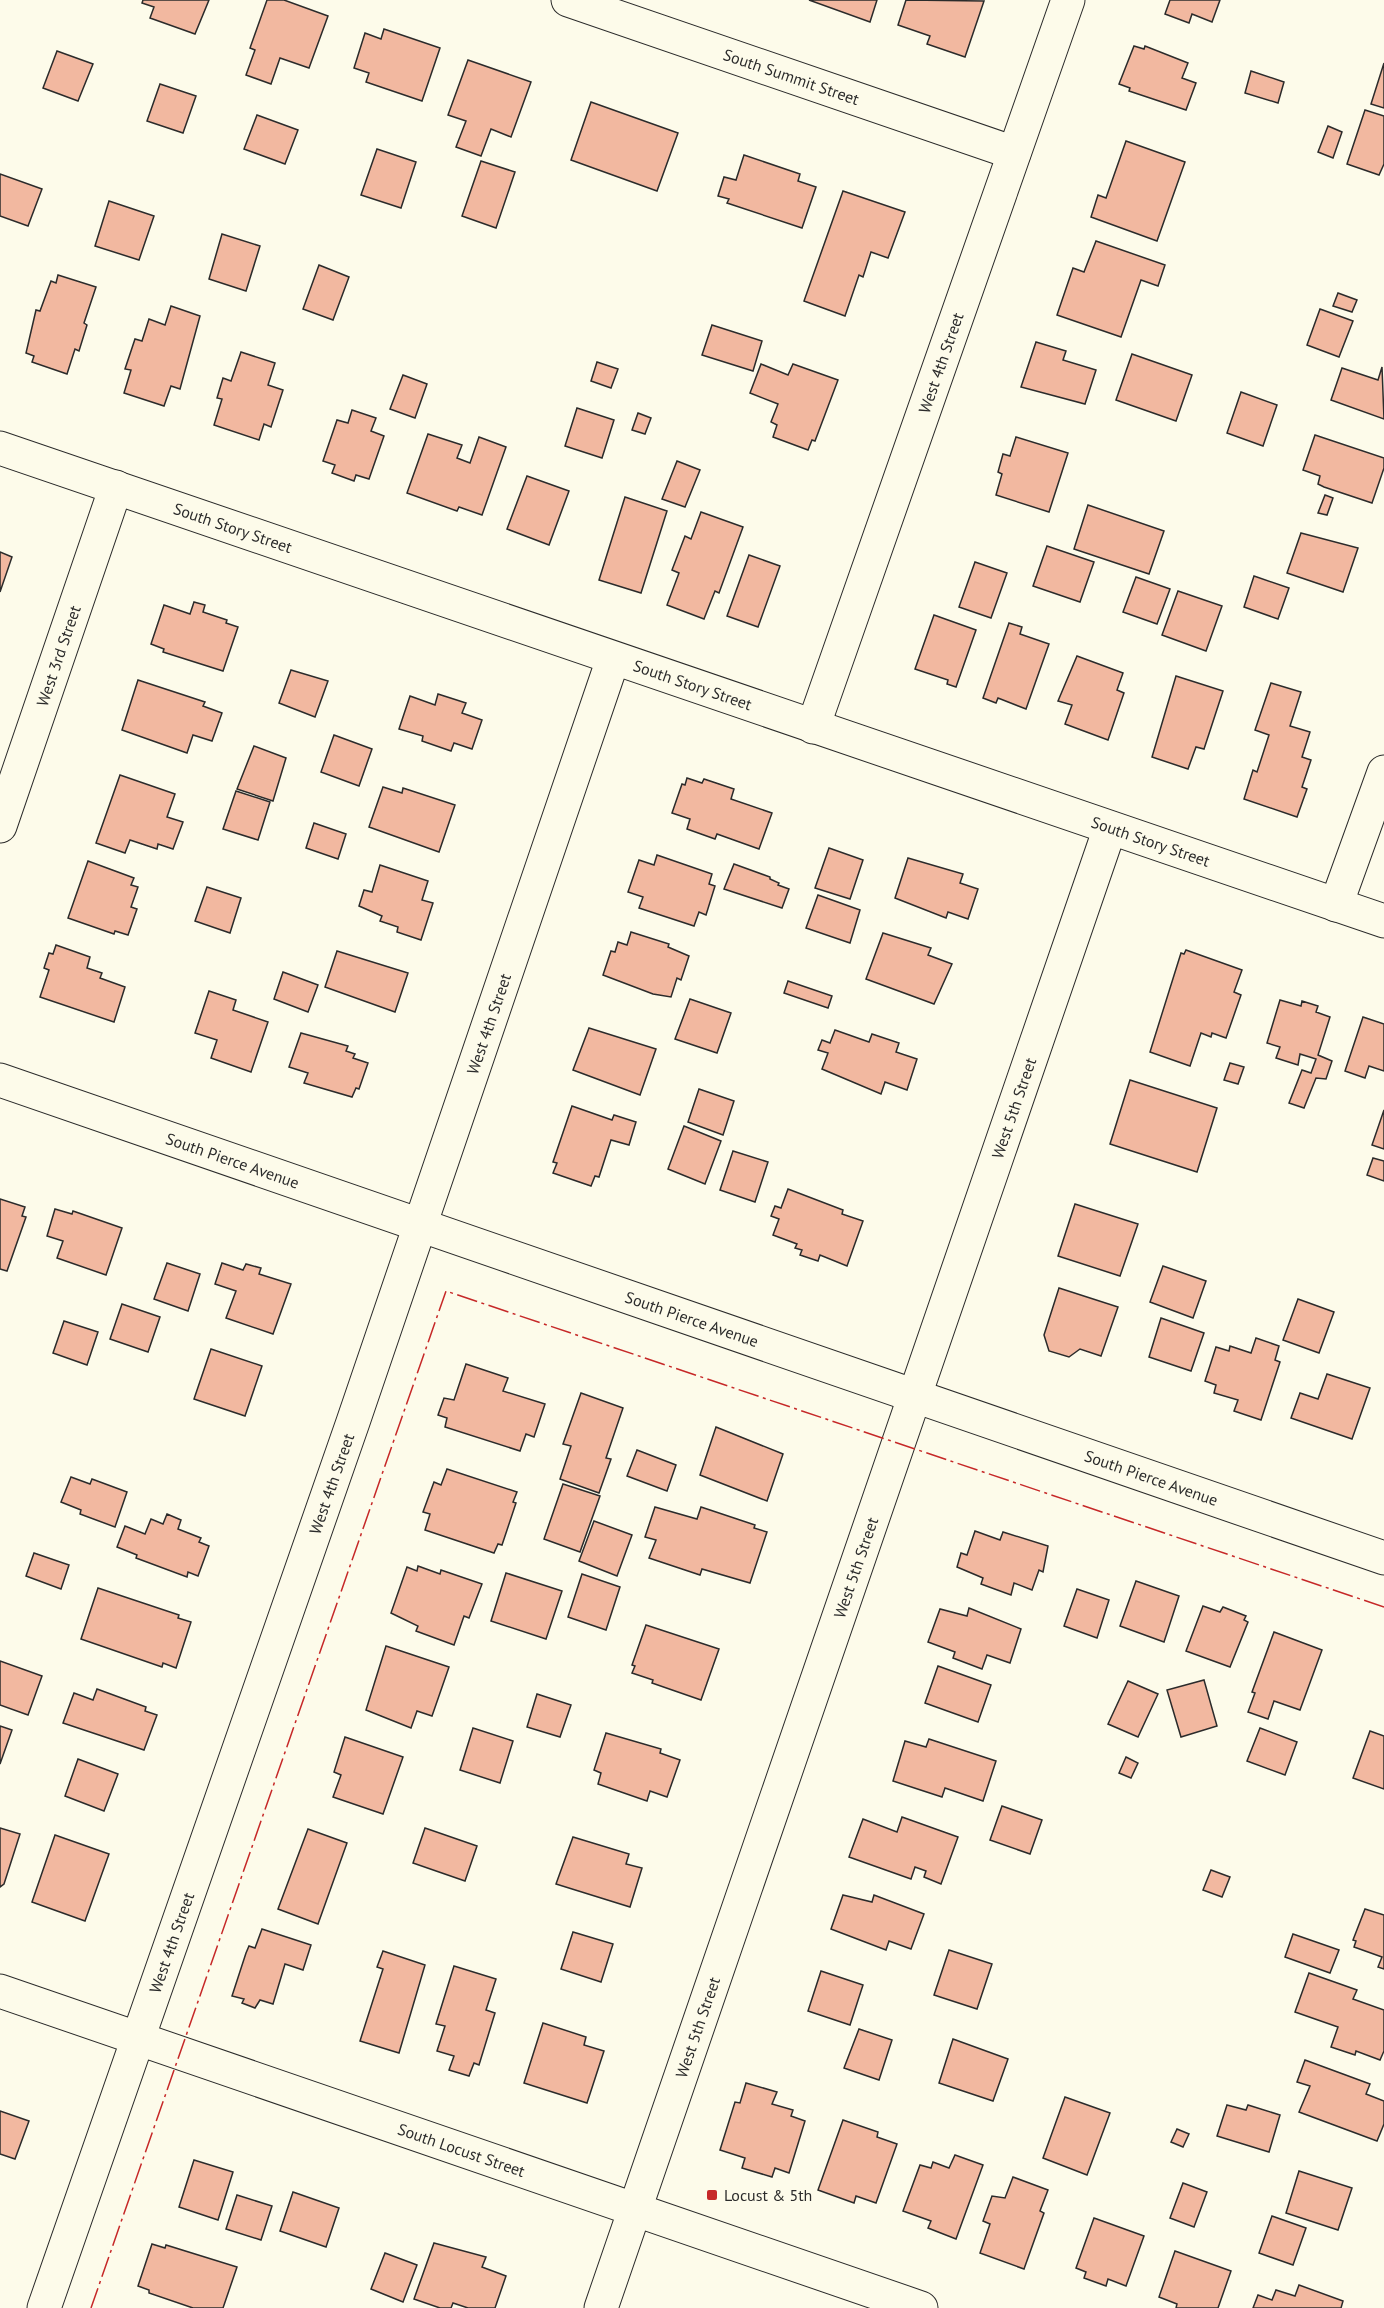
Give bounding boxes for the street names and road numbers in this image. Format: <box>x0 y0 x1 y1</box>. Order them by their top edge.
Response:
street label: South Summit Street <box>721 44 862 109</box>
street label: West 4th Street <box>914 309 968 416</box>
street label: South Story Street <box>171 498 295 557</box>
street label: West 3rd Street <box>32 602 85 709</box>
street label: South Story Street <box>631 655 755 714</box>
street label: South Story Street <box>1089 812 1213 871</box>
street label: West 4th Street <box>462 970 515 1077</box>
street label: West 5th Street <box>987 1054 1040 1161</box>
street label: South Pierce Avenue <box>163 1128 302 1193</box>
street label: South Pierce Avenue <box>623 1287 761 1351</box>
street label: West 4th Street <box>305 1430 358 1537</box>
street label: South Pierce Avenue <box>1082 1445 1221 1510</box>
street label: West 5th Street <box>829 1514 882 1621</box>
street label: West 4th Street <box>145 1889 198 1996</box>
street label: West 5th Street <box>671 1974 724 2080</box>
street label: South Locust Street <box>395 2119 528 2181</box>

